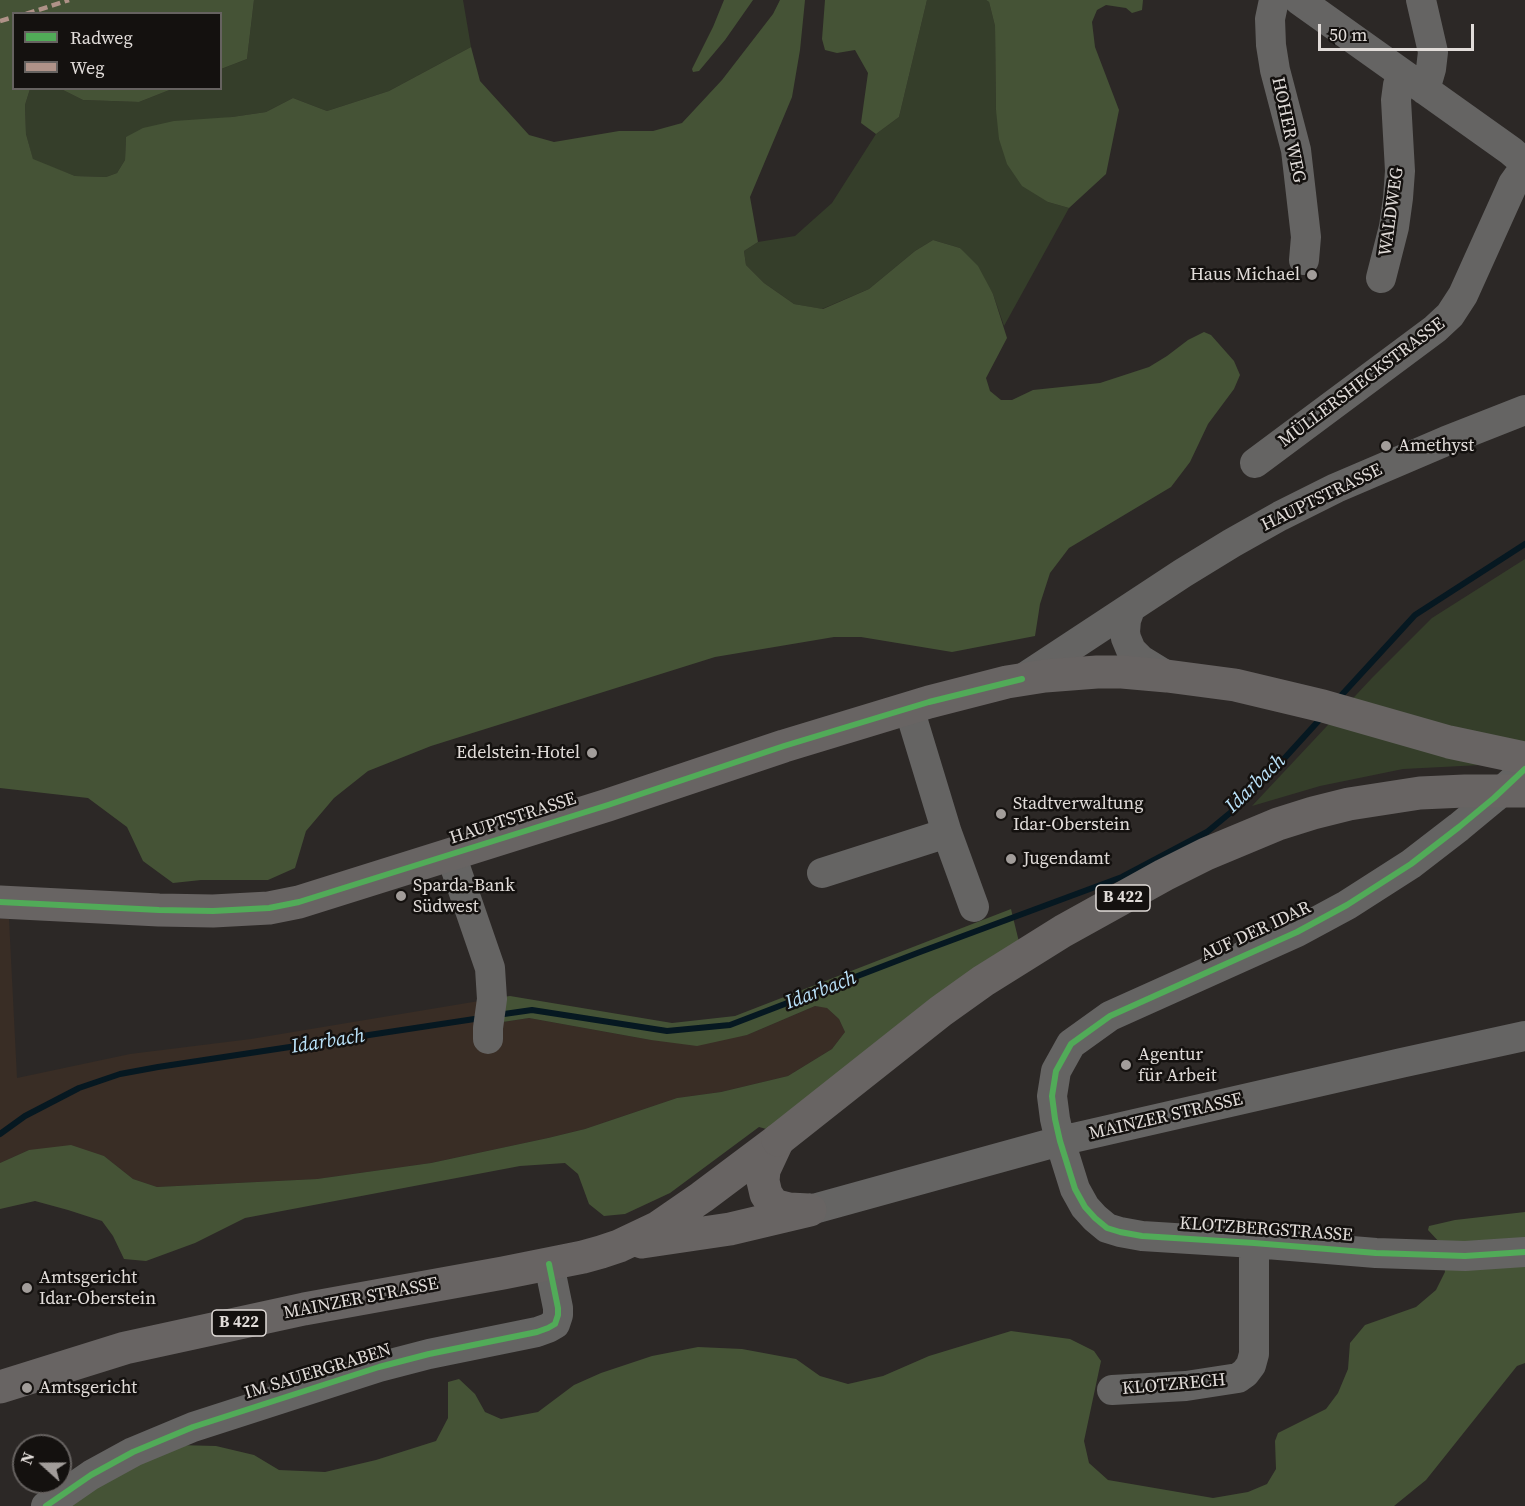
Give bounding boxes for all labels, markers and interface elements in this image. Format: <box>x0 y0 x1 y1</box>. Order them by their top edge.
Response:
legend <box>12 12 222 90</box>
scale bar <box>1321 12 1477 50</box>
text: 50 m <box>1329 22 1367 47</box>
text: Radweg <box>70 25 133 50</box>
text: Weg <box>70 55 105 80</box>
street label: HOHER WEG <box>1266 75 1310 185</box>
street label: WALDWEG <box>1375 166 1409 258</box>
place label: Haus Michael <box>1190 264 1300 286</box>
marker: Haus Michael <box>1305 268 1319 282</box>
street label: MÜLLERSHECKSTRASSE <box>1275 313 1449 453</box>
place label: Amethyst <box>1398 435 1474 457</box>
marker: Amethyst <box>1379 439 1393 453</box>
street label: HAUPTSTRASSE <box>1258 459 1386 537</box>
place label: Edelstein-Hotel <box>456 742 580 764</box>
marker: Edelstein-Hotel <box>585 746 599 760</box>
water label: Idarbach <box>1221 750 1291 818</box>
street label: HAUPTSTRASSE <box>447 788 579 850</box>
place label: Stadtverwaltung Idar-Oberstein <box>1013 793 1144 836</box>
marker: Stadtverwaltung Idar-Oberstein <box>994 807 1008 821</box>
place label: Jugendamt <box>1023 848 1110 870</box>
marker: Jugendamt <box>1004 852 1018 866</box>
place label: Sparda-Bank Südwest <box>413 875 515 918</box>
road number: B 422 <box>1096 885 1150 911</box>
marker: Sparda-Bank Südwest <box>394 889 408 903</box>
street label: AUF DER IDAR <box>1198 897 1314 967</box>
water label: Idarbach <box>782 966 860 1016</box>
water label: Idarbach <box>289 1024 367 1060</box>
place label: Agentur für Arbeit <box>1138 1044 1217 1086</box>
marker: Agentur für Arbeit <box>1119 1058 1133 1072</box>
street label: MAINZER STRASSE <box>1087 1089 1245 1145</box>
street label: KLOTZBERGSTRASSE <box>1178 1213 1354 1247</box>
place label: Amtsgericht Idar-Oberstein <box>39 1267 156 1310</box>
street label: MAINZER STRASSE <box>282 1273 440 1325</box>
marker: Amtsgericht Idar-Oberstein <box>20 1281 34 1295</box>
road number: B 422 <box>212 1310 266 1336</box>
street label: IM SAUERGRABEN <box>242 1339 394 1405</box>
street label: KLOTZRECH <box>1121 1370 1227 1400</box>
place label: Amtsgericht <box>39 1377 137 1399</box>
marker: Amtsgericht <box>20 1381 34 1395</box>
north arrow <box>12 1434 72 1494</box>
text: N <box>15 1449 39 1468</box>

